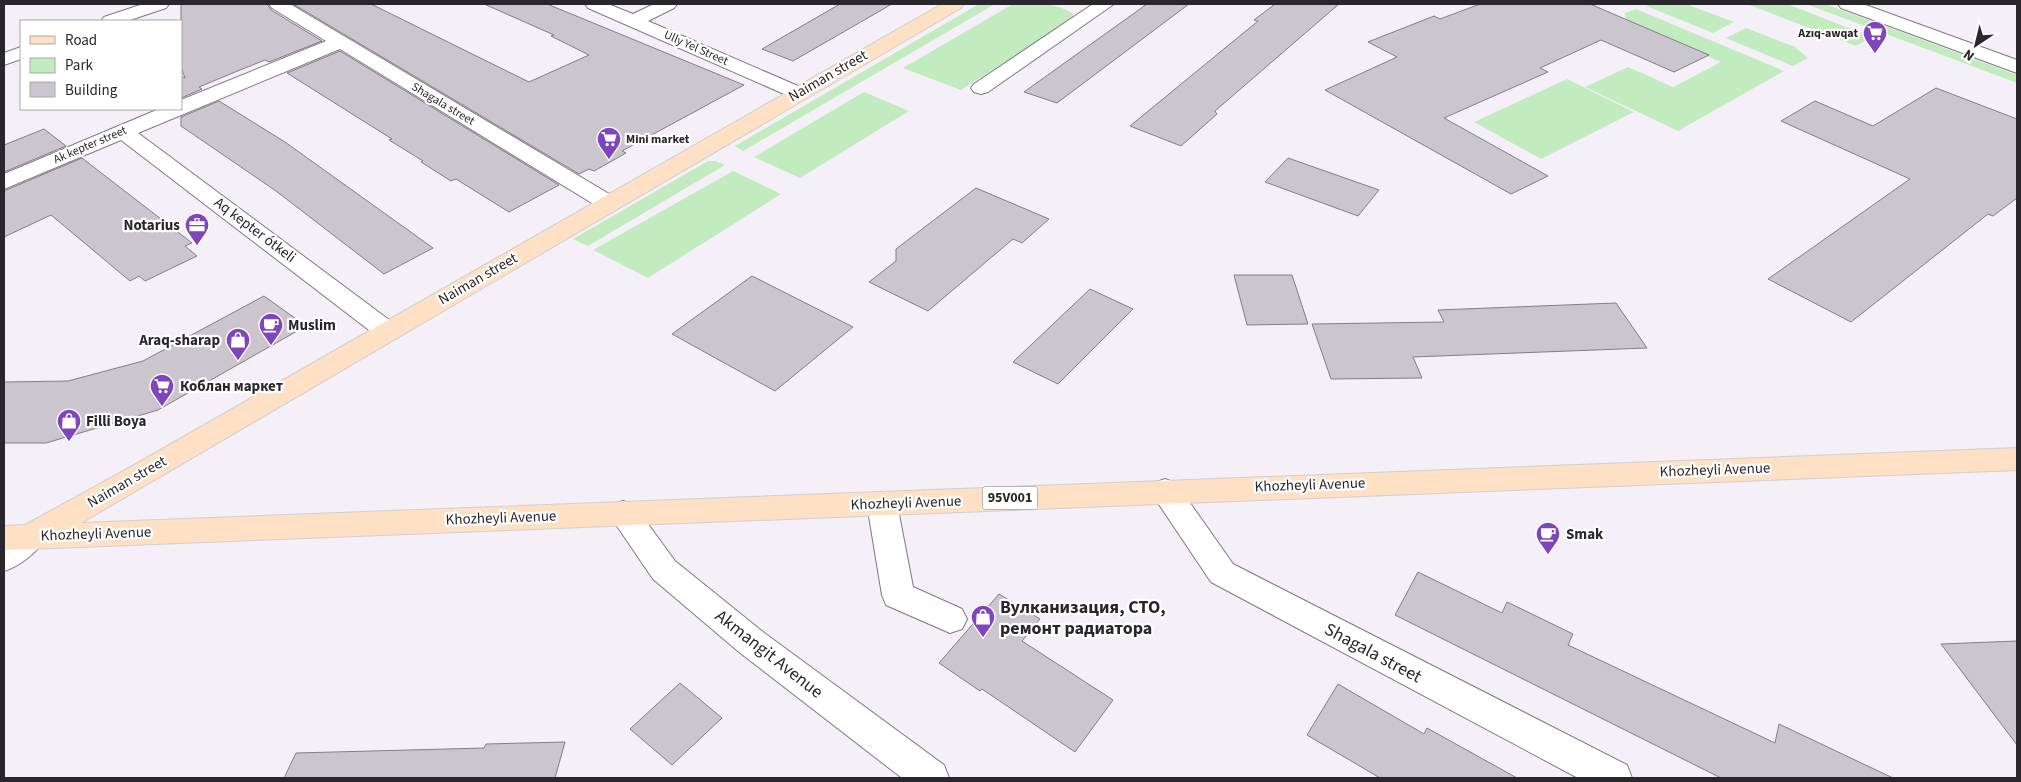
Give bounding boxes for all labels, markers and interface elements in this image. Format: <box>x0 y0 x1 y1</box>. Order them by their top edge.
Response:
legend <box>20 20 182 110</box>
supermarket icon: Azıq-awqat <box>1862 20 1888 54</box>
north arrow <box>1951 20 2001 70</box>
place label: Azıq-awqat <box>1797 25 1858 42</box>
street label: Ully Yel Street <box>661 26 731 70</box>
text: Road <box>65 30 97 51</box>
text: N <box>1960 44 1979 66</box>
street label: Naiman street <box>785 45 871 107</box>
text: Park <box>65 55 94 76</box>
street label: Shagala street <box>408 78 478 130</box>
text: Building <box>65 80 118 101</box>
street label: Ak kepter street <box>51 122 129 168</box>
supermarket icon: Mini market <box>596 126 622 160</box>
place label: Mini market <box>626 131 690 148</box>
street label: Aq kepter ótkeli <box>210 192 300 268</box>
office icon: Notarius <box>184 212 210 246</box>
place label: Notarius <box>123 215 180 236</box>
street label: Naiman street <box>435 248 521 310</box>
cafe icon: Muslim <box>258 312 284 346</box>
place label: Muslim <box>288 315 336 336</box>
shop icon: Araq-sharap <box>225 327 251 361</box>
place label: Araq-sharap <box>138 330 220 351</box>
supermarket icon: Коблан маркет <box>149 373 175 407</box>
place label: Коблан маркет <box>180 376 283 397</box>
shop icon: Filli Boya <box>56 408 82 442</box>
place label: Filli Boya <box>86 411 147 432</box>
street label: Naiman street <box>84 451 170 513</box>
street label: Khozheyli Avenue <box>1659 458 1771 482</box>
street label: Khozheyli Avenue <box>1254 473 1366 497</box>
road number: 95V001 <box>982 486 1038 509</box>
street label: Khozheyli Avenue <box>850 491 962 515</box>
street label: Khozheyli Avenue <box>445 506 557 530</box>
cafe icon: Smak <box>1535 521 1561 555</box>
street label: Khozheyli Avenue <box>40 522 152 546</box>
place label: Smak <box>1566 524 1604 545</box>
place label: Вулканизация, СТО, ремонт радиатора <box>1000 595 1166 641</box>
street label: Akmangit Avenue <box>710 604 828 704</box>
shop icon: Вулканизация, СТО, ремонт радиатора <box>970 604 996 638</box>
street label: Shagala street <box>1320 617 1426 689</box>

